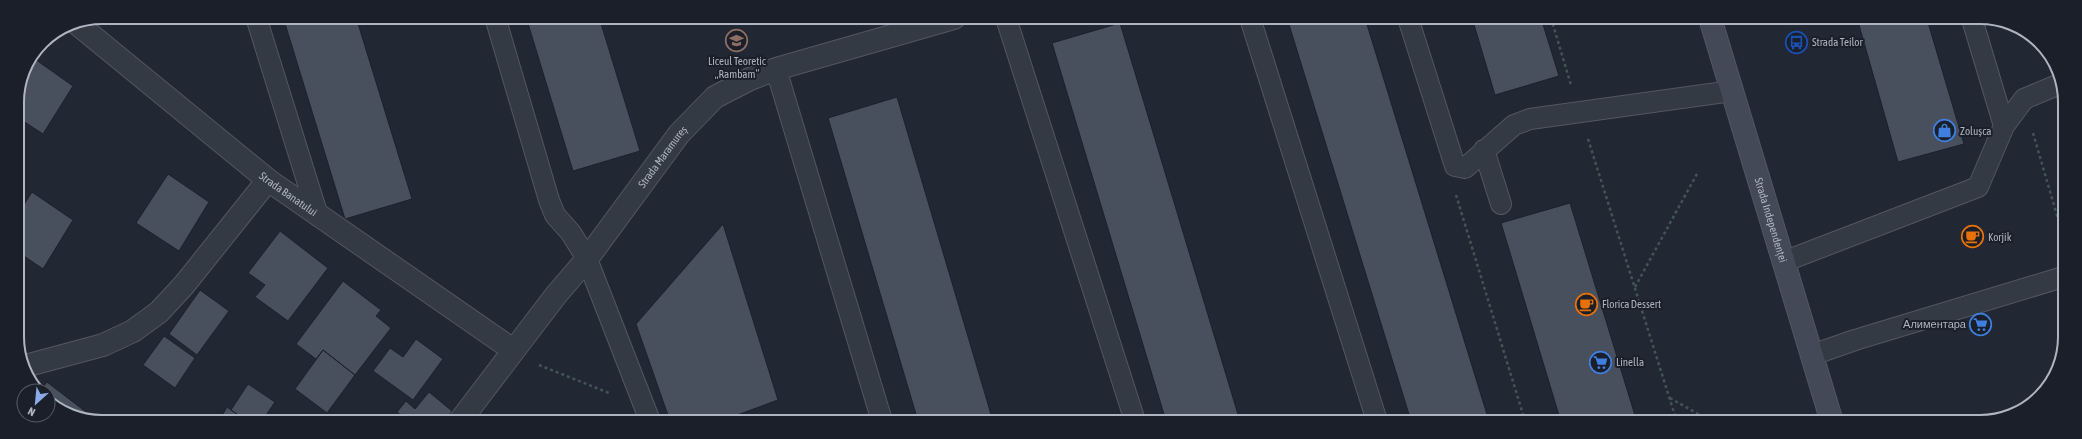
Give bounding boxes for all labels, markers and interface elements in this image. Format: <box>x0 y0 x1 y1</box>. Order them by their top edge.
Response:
school or university icon: Liceul Teoretic „Rambam“ <box>724 28 750 54</box>
bus stop icon: Strada Teilor <box>1784 29 1810 55</box>
place label: Strada Teilor <box>1812 36 1863 48</box>
place label: Liceul Teoretic „Rambam“ <box>708 55 767 80</box>
shop icon: Zolușca <box>1931 118 1957 144</box>
street label: Strada Maramureș <box>636 123 690 190</box>
place label: Zolușca <box>1960 125 1991 137</box>
street label: Strada Banatului <box>257 169 320 218</box>
street label: Strada Independenței <box>1753 176 1789 264</box>
cafe icon: Korjik <box>1959 224 1985 250</box>
place label: Korjik <box>1988 231 2012 243</box>
cafe icon: Florica Dessert <box>1573 291 1599 317</box>
place label: Florica Dessert <box>1602 298 1661 310</box>
supermarket icon: Алиментара <box>1968 311 1994 337</box>
place label: Алиментара <box>1903 318 1967 330</box>
supermarket icon: Linella <box>1587 349 1613 375</box>
place label: Linella <box>1616 356 1644 368</box>
north arrow <box>16 383 56 423</box>
text: N <box>26 405 37 419</box>

